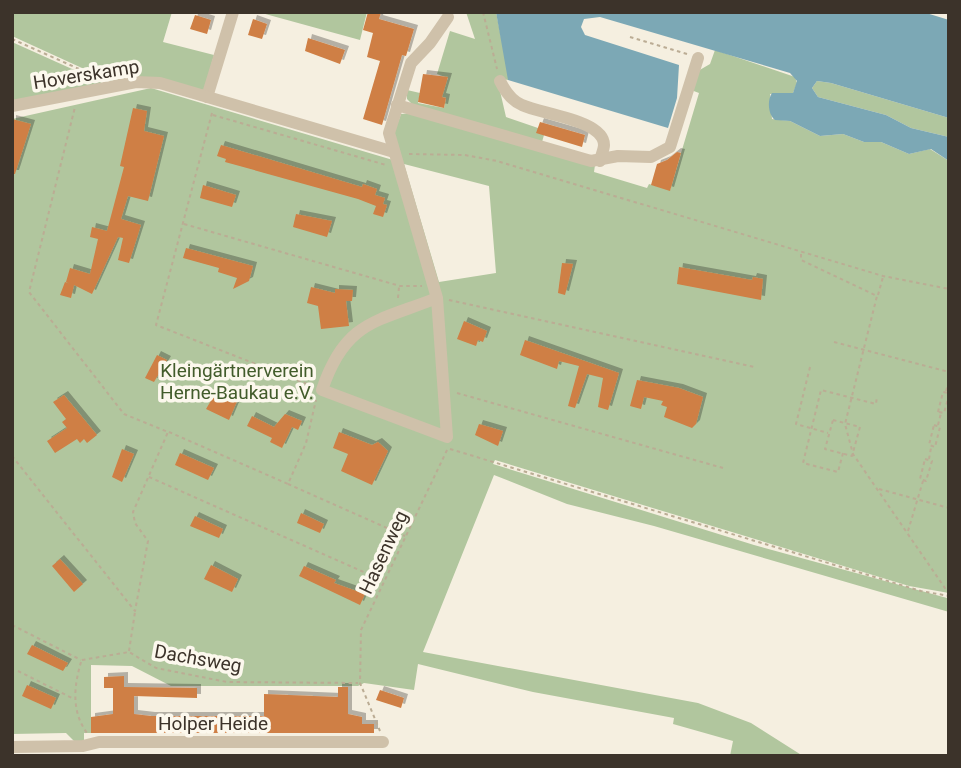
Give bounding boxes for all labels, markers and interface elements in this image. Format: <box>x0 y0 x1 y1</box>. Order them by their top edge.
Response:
street label: Hoverskamp <box>31 55 141 94</box>
park label: Kleingärtnerverein Herne-Baukau e.V. <box>160 359 314 404</box>
street label: Hasenweg <box>354 507 413 598</box>
street label: Dachsweg <box>153 640 243 677</box>
street label: Holper Heide <box>158 712 268 735</box>

